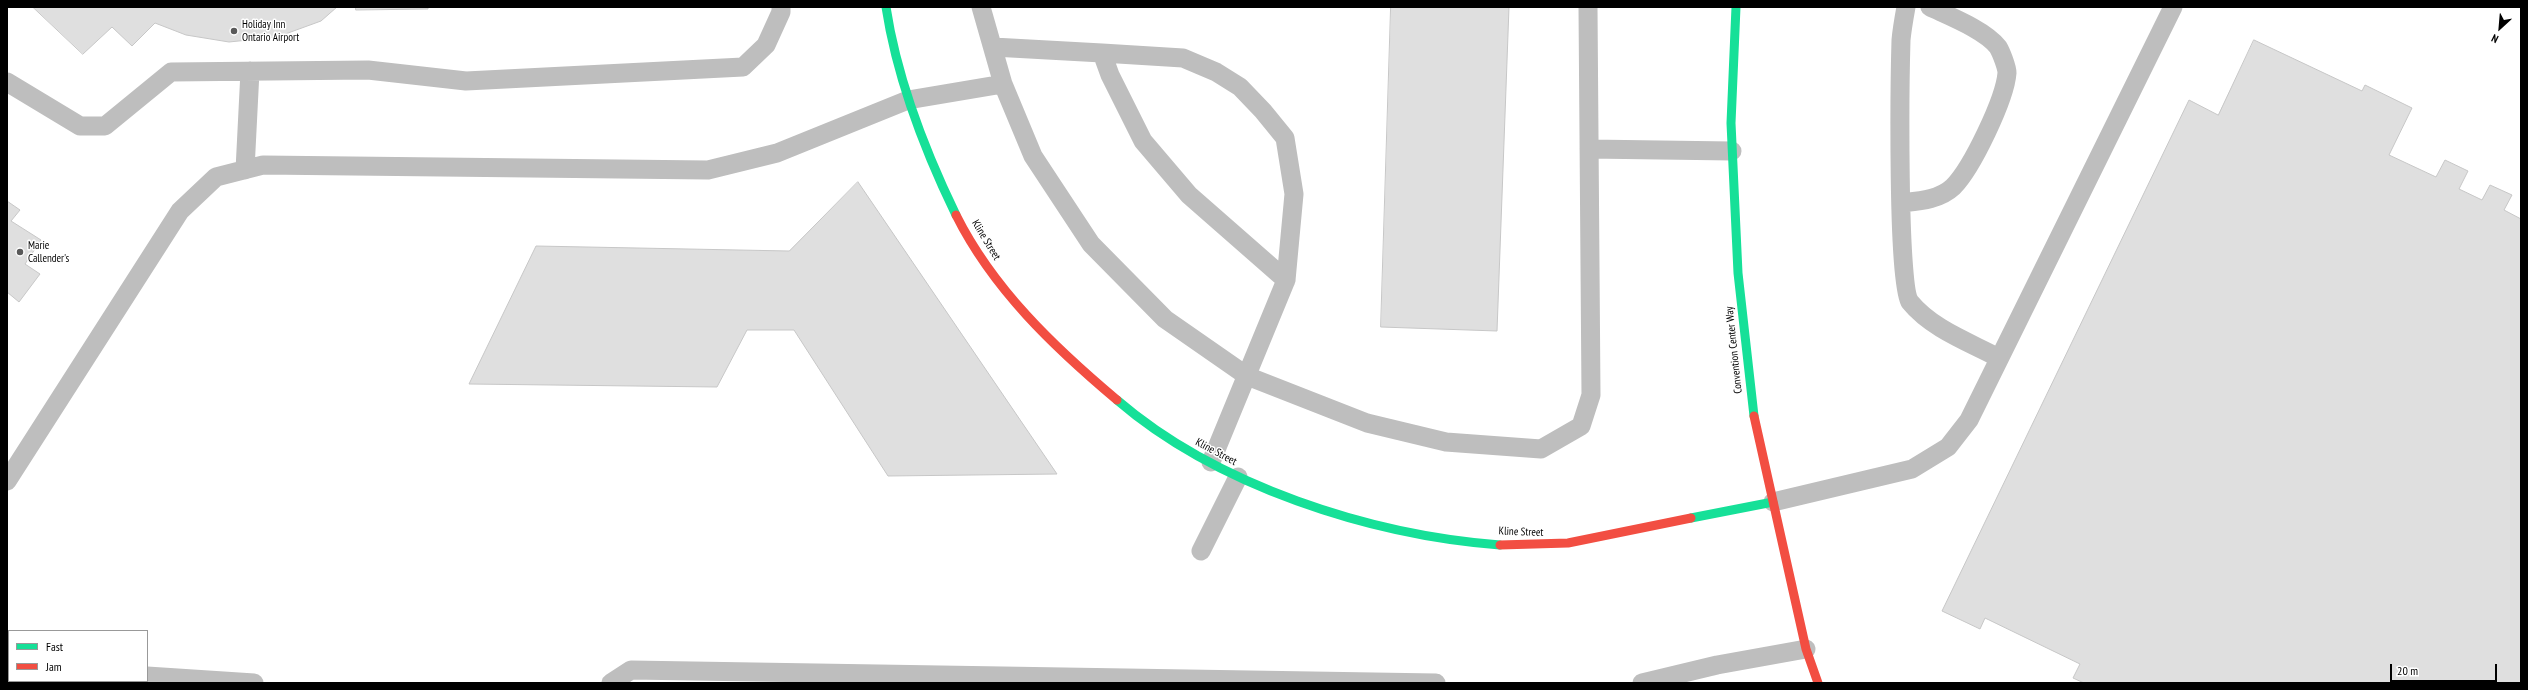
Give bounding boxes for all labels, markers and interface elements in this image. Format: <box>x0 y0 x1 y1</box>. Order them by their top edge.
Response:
north arrow <box>2480 8 2520 48</box>
place label: Holiday Inn Ontario Airport <box>242 18 299 44</box>
marker: Holiday Inn Ontario Airport <box>229 26 239 36</box>
text: N <box>2489 31 2500 46</box>
street label: Kline Street <box>969 217 1003 263</box>
place label: Marie Callender's <box>28 239 69 265</box>
marker: Marie Callender's <box>15 247 25 257</box>
street label: Convention Center Way <box>1723 306 1745 394</box>
street label: Kline Street <box>1193 436 1239 468</box>
street label: Kline Street <box>1498 525 1544 539</box>
legend <box>8 630 148 682</box>
text: Fast <box>46 639 63 654</box>
scale bar <box>2392 656 2499 682</box>
text: Jam <box>46 659 62 674</box>
text: 20 m <box>2397 663 2418 678</box>

